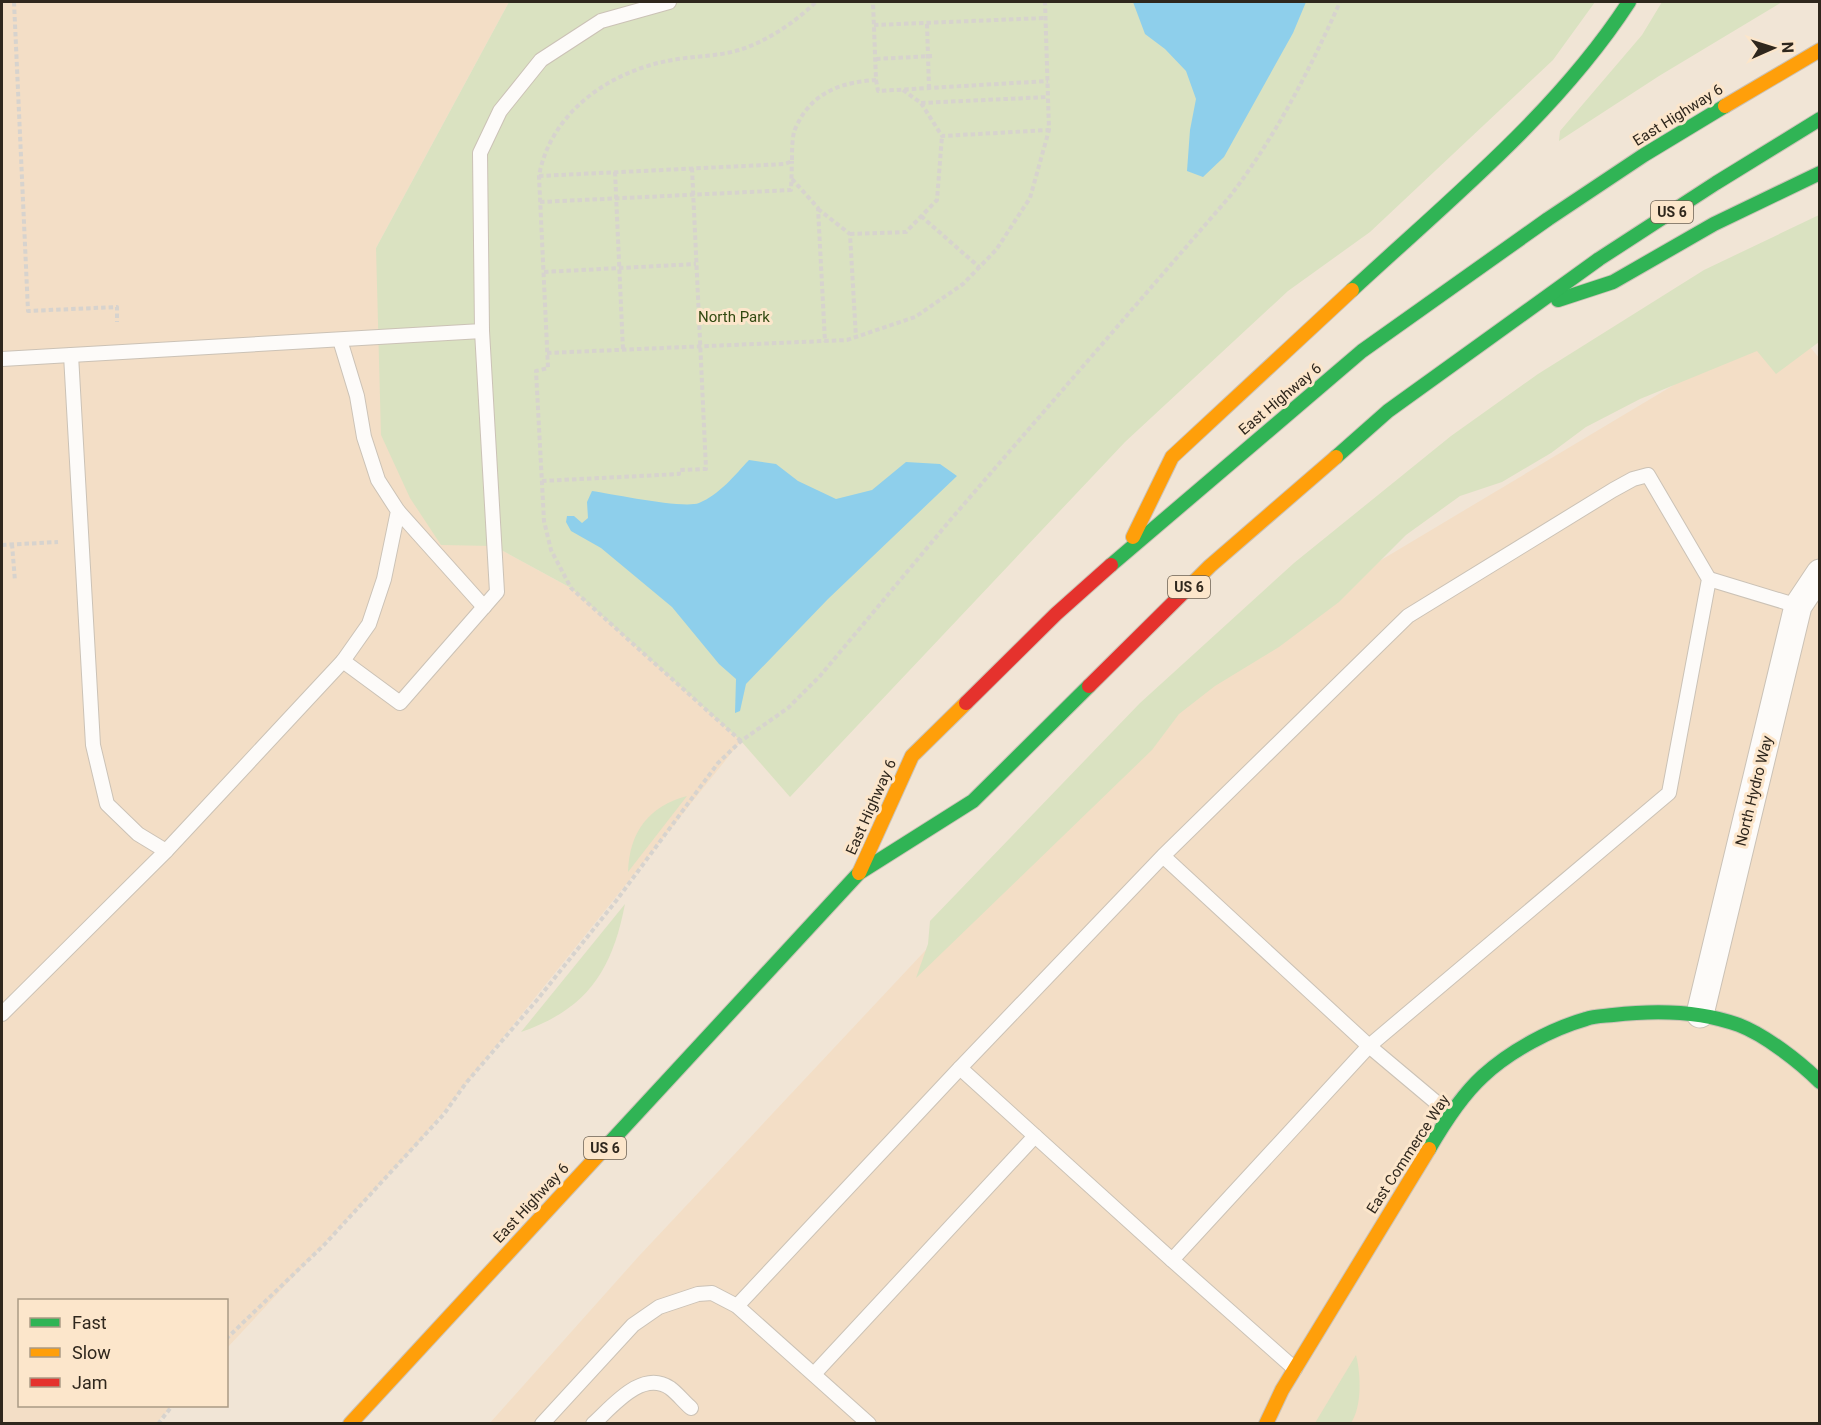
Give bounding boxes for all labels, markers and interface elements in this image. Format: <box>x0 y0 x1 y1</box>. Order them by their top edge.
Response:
north arrow <box>1743 18 1803 78</box>
text: N <box>1778 41 1797 53</box>
street label: East Highway 6 <box>1630 80 1726 150</box>
road number: US 6 <box>1651 201 1693 223</box>
park label: North Park <box>698 308 770 326</box>
street label: East Highway 6 <box>1235 359 1325 439</box>
road number: US 6 <box>1168 576 1210 598</box>
street label: North Hydro Way <box>1732 734 1776 848</box>
street label: East Highway 6 <box>842 756 900 858</box>
street label: East Commerce Way <box>1363 1091 1453 1217</box>
road number: US 6 <box>584 1137 626 1159</box>
street label: East Highway 6 <box>489 1159 573 1247</box>
legend <box>18 1299 228 1407</box>
text: Fast <box>72 1312 107 1333</box>
text: Slow <box>72 1342 111 1363</box>
text: Jam <box>72 1372 108 1393</box>

